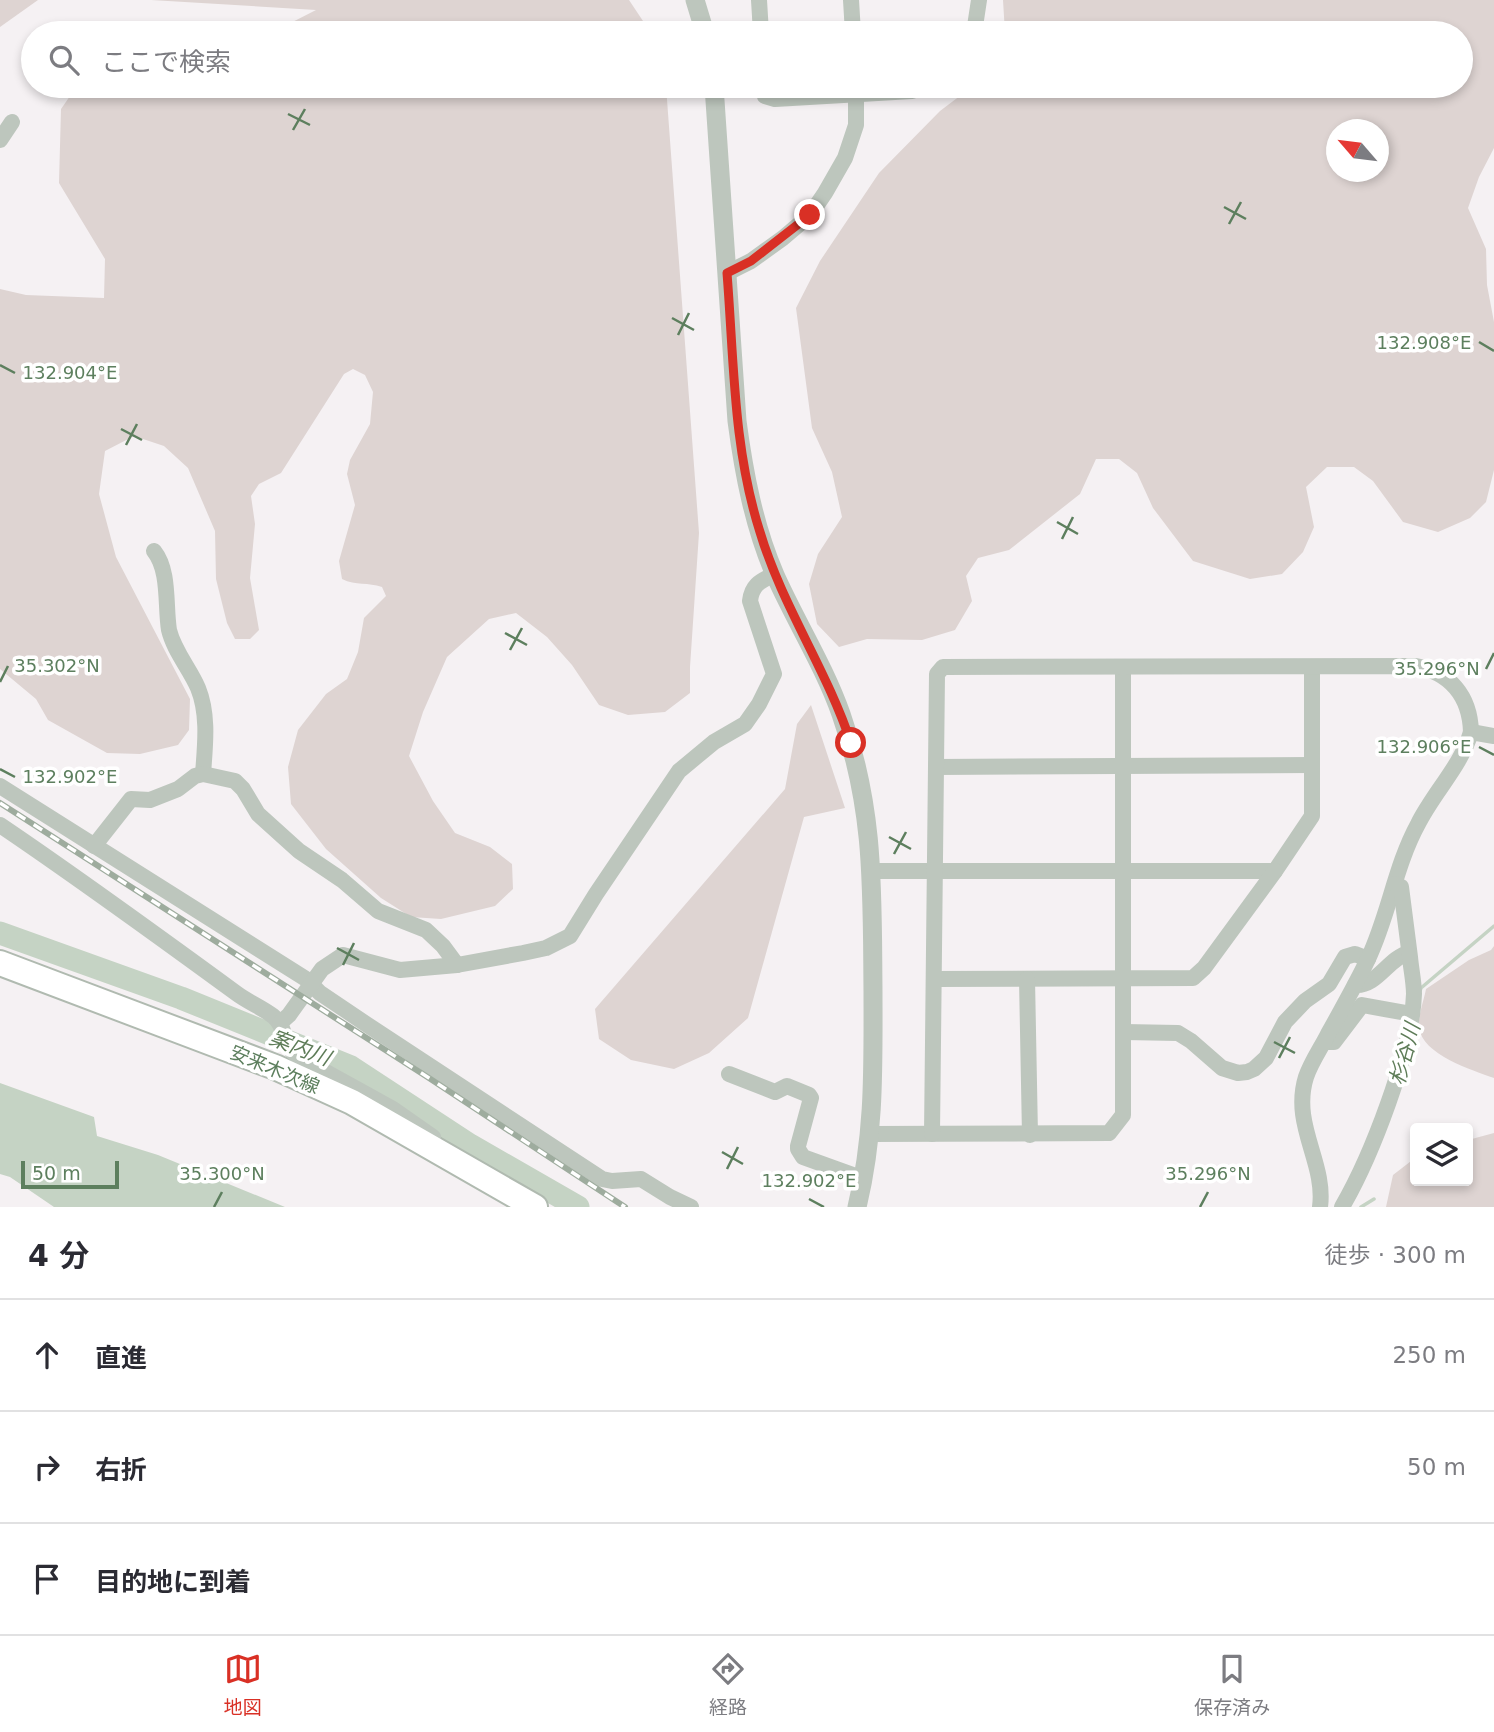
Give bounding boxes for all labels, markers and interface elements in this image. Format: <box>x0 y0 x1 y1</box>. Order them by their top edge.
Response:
search box <box>21 21 1473 98</box>
icon: search <box>45 41 83 79</box>
text: ここで検索 <box>101 47 231 77</box>
north arrow <box>1326 119 1389 182</box>
route end <box>794 199 825 230</box>
text: 132.908°E <box>1377 332 1471 353</box>
text: 132.904°E <box>23 362 117 383</box>
text: 35.302°N <box>14 655 100 676</box>
text: 35.296°N <box>1394 658 1480 679</box>
route start <box>835 727 866 758</box>
text: 132.906°E <box>1377 736 1471 757</box>
text: 132.902°E <box>23 766 117 787</box>
water label: 杉谷川 <box>1385 1019 1425 1088</box>
water label: 案内川 <box>266 1026 336 1071</box>
street label: 安来木次線 <box>227 1040 323 1098</box>
map controls <box>1410 1123 1473 1186</box>
button: layers <box>1410 1123 1473 1186</box>
scale bar <box>21 1158 119 1190</box>
text: 50 m <box>32 1162 81 1184</box>
text: 35.300°N <box>179 1163 265 1184</box>
text: 35.296°N <box>1165 1163 1251 1184</box>
text: 132.902°E <box>762 1170 856 1191</box>
text: 4 分 <box>28 1238 89 1273</box>
text: 徒歩 · 300 m <box>1324 1242 1466 1268</box>
icon: ahead <box>28 1336 66 1374</box>
text: 250 m <box>1392 1342 1466 1368</box>
text: 直進 <box>95 1343 147 1373</box>
icon: right <box>28 1448 66 1486</box>
text: 50 m <box>1407 1454 1466 1480</box>
text: 右折 <box>95 1455 147 1485</box>
icon: arrive <box>28 1560 66 1598</box>
text: 目的地に到着 <box>95 1567 251 1597</box>
tab: 地図 <box>224 1650 262 1719</box>
tab: 経路 <box>709 1650 747 1719</box>
tab: 保存済み <box>1194 1650 1270 1719</box>

